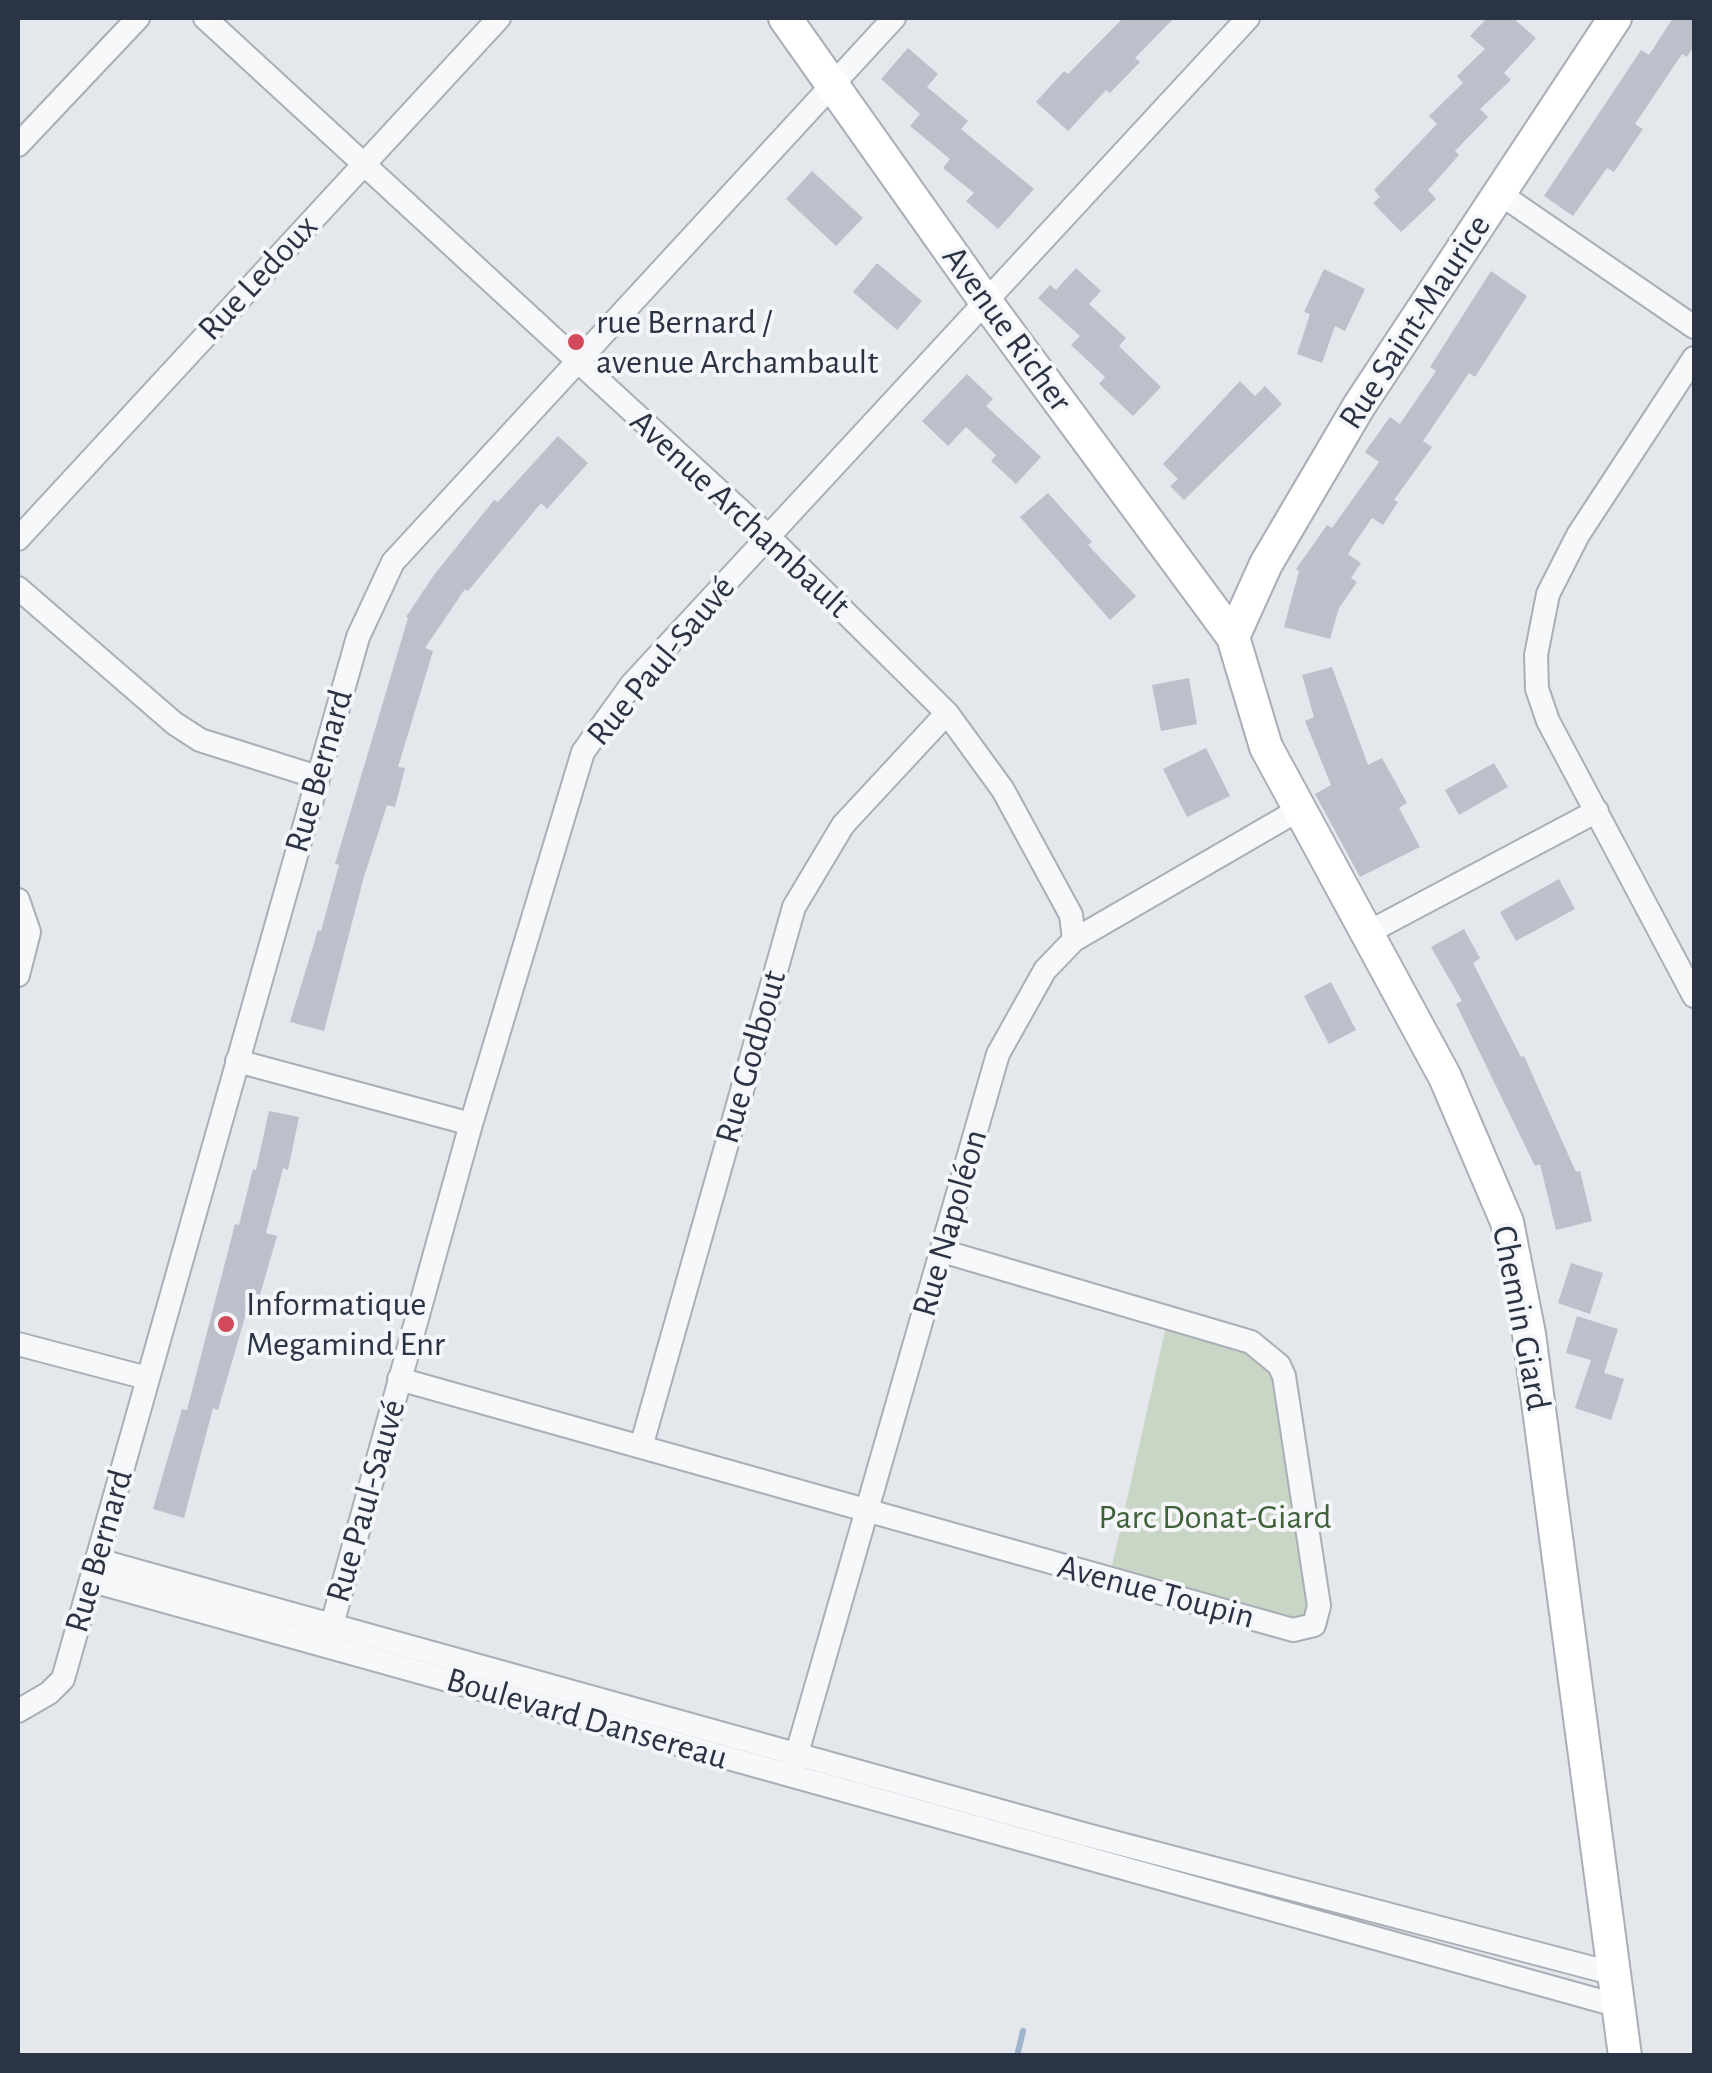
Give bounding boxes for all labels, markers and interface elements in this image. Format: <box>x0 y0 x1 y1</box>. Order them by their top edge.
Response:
street label: Rue Ledoux <box>189 206 327 350</box>
street label: Rue Saint-Maurice <box>1330 207 1500 437</box>
street label: Avenue Richer <box>933 238 1081 420</box>
place label: rue Bernard / avenue Archambault <box>596 301 878 383</box>
marker: rue Bernard / avenue Archambault <box>565 331 587 353</box>
street label: Avenue Archambault <box>621 401 859 627</box>
street label: Rue Paul-Sauvé <box>578 567 744 755</box>
street label: Rue Bernard <box>276 685 362 857</box>
street label: Rue Godbout <box>706 966 796 1148</box>
street label: Rue Napoléon <box>903 1125 997 1321</box>
street label: Chemin Giard <box>1482 1222 1560 1414</box>
place label: Informatique Megamind Enr <box>246 1283 445 1365</box>
marker: Informatique Megamind Enr <box>215 1313 237 1335</box>
street label: Rue Paul-Sauvé <box>317 1395 415 1607</box>
street label: Rue Bernard <box>56 1465 142 1637</box>
park label: Parc Donat-Giard <box>1098 1496 1332 1538</box>
street label: Avenue Toupin <box>1053 1546 1259 1638</box>
street label: Boulevard Dansereau <box>442 1659 732 1779</box>

